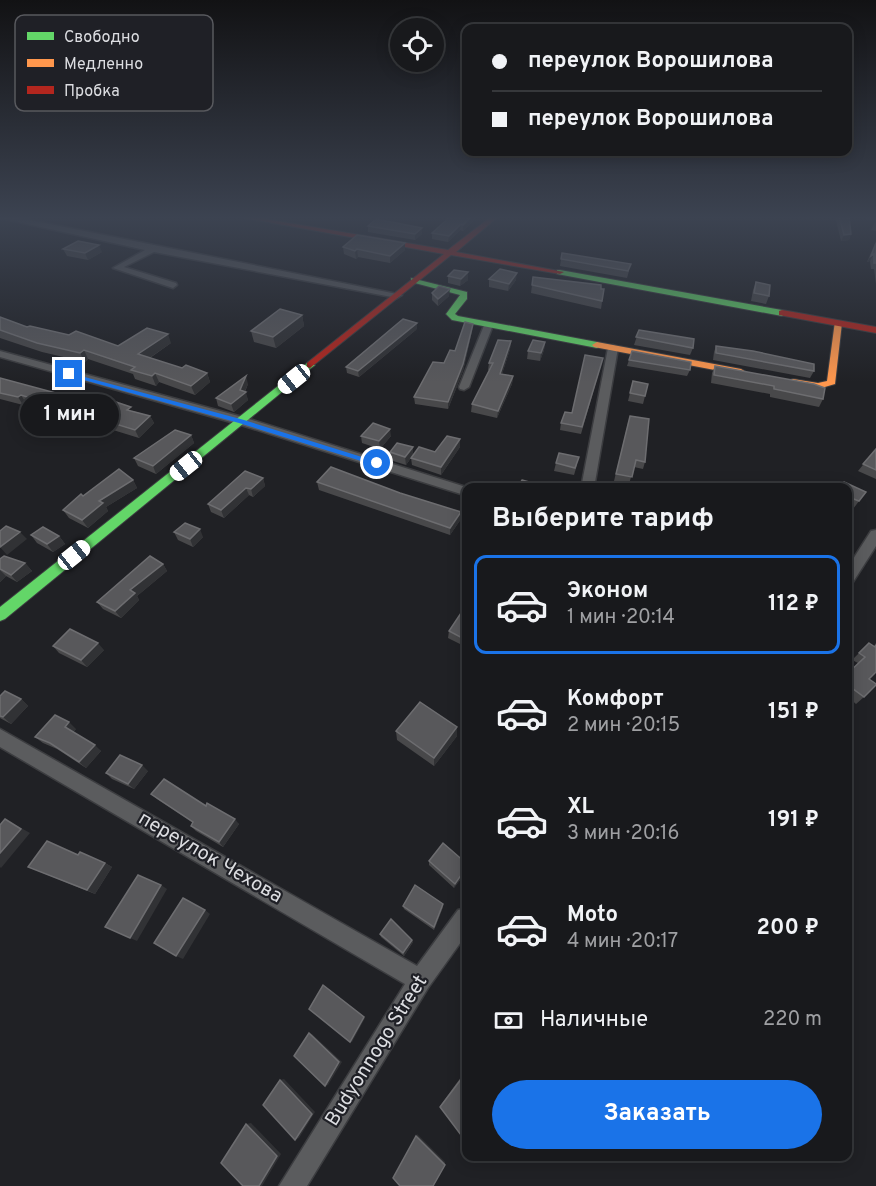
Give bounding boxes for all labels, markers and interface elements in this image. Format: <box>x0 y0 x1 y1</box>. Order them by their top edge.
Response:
legend <box>15 15 213 111</box>
map controls <box>390 18 444 72</box>
button: locate <box>390 18 444 72</box>
text: Свободно <box>64 28 140 48</box>
text: переулок Ворошилова <box>528 48 774 75</box>
text: Медленно <box>64 55 143 75</box>
text: Пробка <box>64 82 120 102</box>
text: переулок Ворошилова <box>528 106 774 133</box>
route end <box>55 360 82 387</box>
car <box>274 361 314 397</box>
callout: 1 мин <box>20 395 118 437</box>
text: 1 мин <box>44 402 95 428</box>
car <box>166 448 206 484</box>
route start <box>363 449 390 476</box>
text: Выберите тариф <box>492 502 714 536</box>
car <box>54 537 94 573</box>
icon: car <box>495 578 549 632</box>
text: Эконом <box>567 578 648 605</box>
text: 112 ₽ <box>768 591 819 618</box>
text: 1 мин · 20:14 <box>567 605 675 631</box>
icon: car <box>495 686 549 740</box>
text: Комфорт <box>567 686 664 713</box>
text: 151 ₽ <box>768 699 819 726</box>
text: 2 мин · 20:15 <box>567 713 680 739</box>
icon: car <box>495 794 549 848</box>
text: XL <box>567 794 594 821</box>
street label: переулок Чехова <box>133 806 287 910</box>
text: 191 ₽ <box>768 807 819 834</box>
text: 3 мин · 20:16 <box>567 821 679 847</box>
icon: car <box>495 902 549 956</box>
text: Moto <box>567 902 618 929</box>
text: 200 ₽ <box>757 915 819 942</box>
text: 4 мин · 20:17 <box>567 929 678 955</box>
street label: Budyonnogo Street <box>320 970 434 1132</box>
icon: cash <box>492 1004 525 1037</box>
text: Наличные <box>540 1007 648 1034</box>
text: 220 m <box>763 1007 822 1033</box>
button: Заказать <box>492 1080 822 1149</box>

